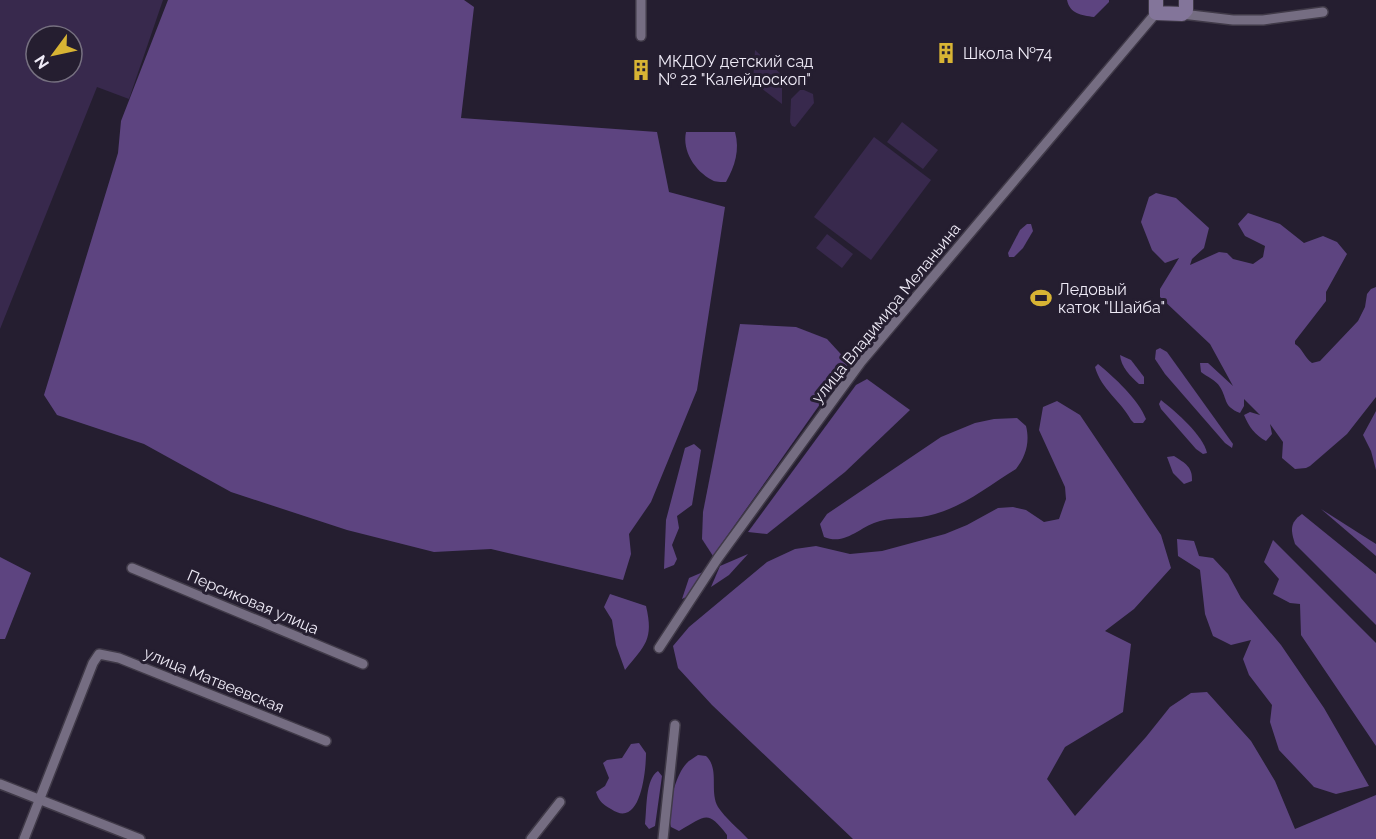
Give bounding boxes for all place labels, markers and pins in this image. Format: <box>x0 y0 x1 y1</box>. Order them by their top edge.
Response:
building icon: Школа №74 <box>934 41 958 65</box>
place label: Школа №74 <box>963 44 1052 63</box>
place label: МКДОУ детский сад № 22 "Калейдоскоп" <box>658 52 813 89</box>
building icon: МКДОУ детский сад № 22 "Калейдоскоп" <box>629 58 653 82</box>
place label: Ледовый каток "Шайба" <box>1058 280 1165 317</box>
sports icon: Ледовый каток "Шайба" <box>1029 286 1053 310</box>

